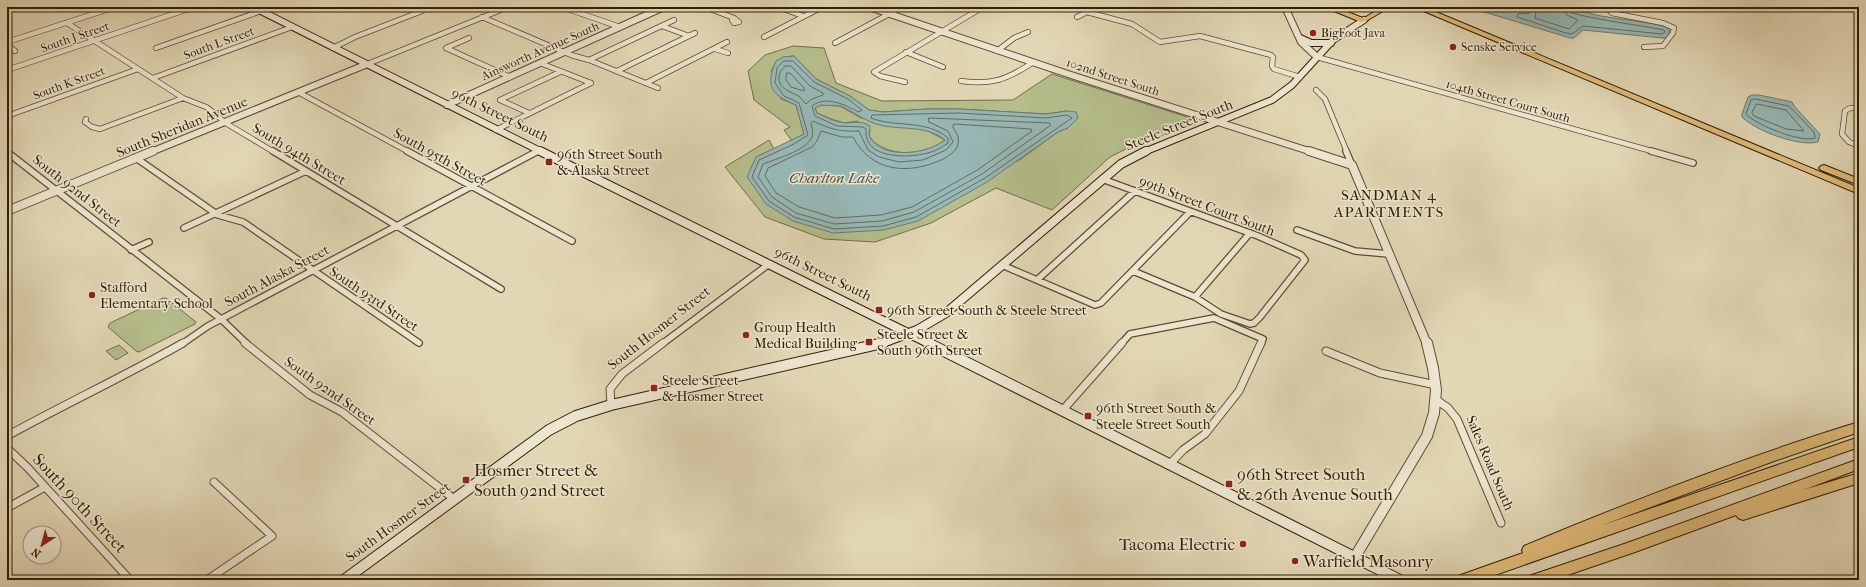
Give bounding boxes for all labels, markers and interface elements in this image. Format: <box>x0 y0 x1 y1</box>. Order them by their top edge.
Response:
street label: South J Street <box>39 19 112 55</box>
street label: Ainsworth Avenue South <box>478 19 601 84</box>
street label: South L Street <box>182 24 257 62</box>
place label: BigFoot Java <box>1321 26 1385 40</box>
marker: BigFoot Java <box>1308 28 1318 38</box>
place label: Senske Service <box>1461 40 1537 54</box>
marker: Senske Service <box>1448 42 1458 52</box>
street label: 102nd Street South <box>1065 55 1162 99</box>
street label: South K Street <box>31 63 108 102</box>
street label: 104th Street Court South <box>1444 77 1572 126</box>
street label: 96th Street South <box>449 84 551 146</box>
street label: South Sheridan Avenue <box>114 93 250 161</box>
street label: Steele Street South <box>1123 96 1235 154</box>
street label: South 94th Street <box>249 119 349 189</box>
street label: South 95th Street <box>390 124 490 190</box>
place label: 96th Street South & Alaska Street <box>557 146 663 179</box>
street label: South 92nd Street <box>29 151 125 231</box>
marker: 96th Street South & Alaska Street <box>544 157 554 167</box>
water label: Charlton Lake <box>789 169 880 187</box>
street label: 99th Street Court South <box>1137 172 1277 240</box>
district label: SANDMAN 4 APARTMENTS <box>1333 186 1444 221</box>
street label: South Alaska Street <box>222 241 332 311</box>
street label: 96th Street South <box>772 243 874 305</box>
street label: South 93rd Street <box>326 263 422 335</box>
place label: Stafford Elementary School <box>100 279 213 312</box>
street label: South Hosmer Street <box>604 283 714 373</box>
marker: Stafford Elementary School <box>87 290 97 300</box>
place label: 96th Street South & Steele Street <box>887 302 1087 319</box>
marker: 96th Street South & Steele Street <box>874 305 884 315</box>
place label: Group Health Medical Building <box>754 319 858 352</box>
place label: Steele Street & South 96th Street <box>877 326 983 359</box>
marker: Group Health Medical Building <box>741 330 751 340</box>
marker: Steele Street & South 96th Street <box>864 337 874 347</box>
street label: South 92nd Street <box>281 353 379 429</box>
place label: Steele Street & Hosmer Street <box>662 372 764 405</box>
marker: Steele Street & Hosmer Street <box>649 383 659 393</box>
place label: 96th Street South & Steele Street South <box>1096 400 1217 433</box>
marker: 96th Street South & Steele Street South <box>1083 411 1093 421</box>
street label: Sales Road South <box>1462 413 1518 513</box>
street label: South 90th Street <box>29 449 131 557</box>
place label: Hosmer Street & South 92nd Street <box>474 460 605 500</box>
place label: 96th Street South & 26th Avenue South <box>1237 464 1393 504</box>
marker: Hosmer Street & South 92nd Street <box>461 475 471 485</box>
street label: South Hosmer Street <box>342 478 454 566</box>
marker: 96th Street South & 26th Avenue South <box>1224 479 1234 489</box>
north arrow <box>22 525 62 565</box>
place label: Tacoma Electric <box>1119 534 1235 554</box>
marker: Tacoma Electric <box>1238 539 1248 549</box>
text: N <box>29 545 44 560</box>
place label: Warfield Masonry <box>1302 551 1434 571</box>
marker: Warfield Masonry <box>1290 556 1300 566</box>

